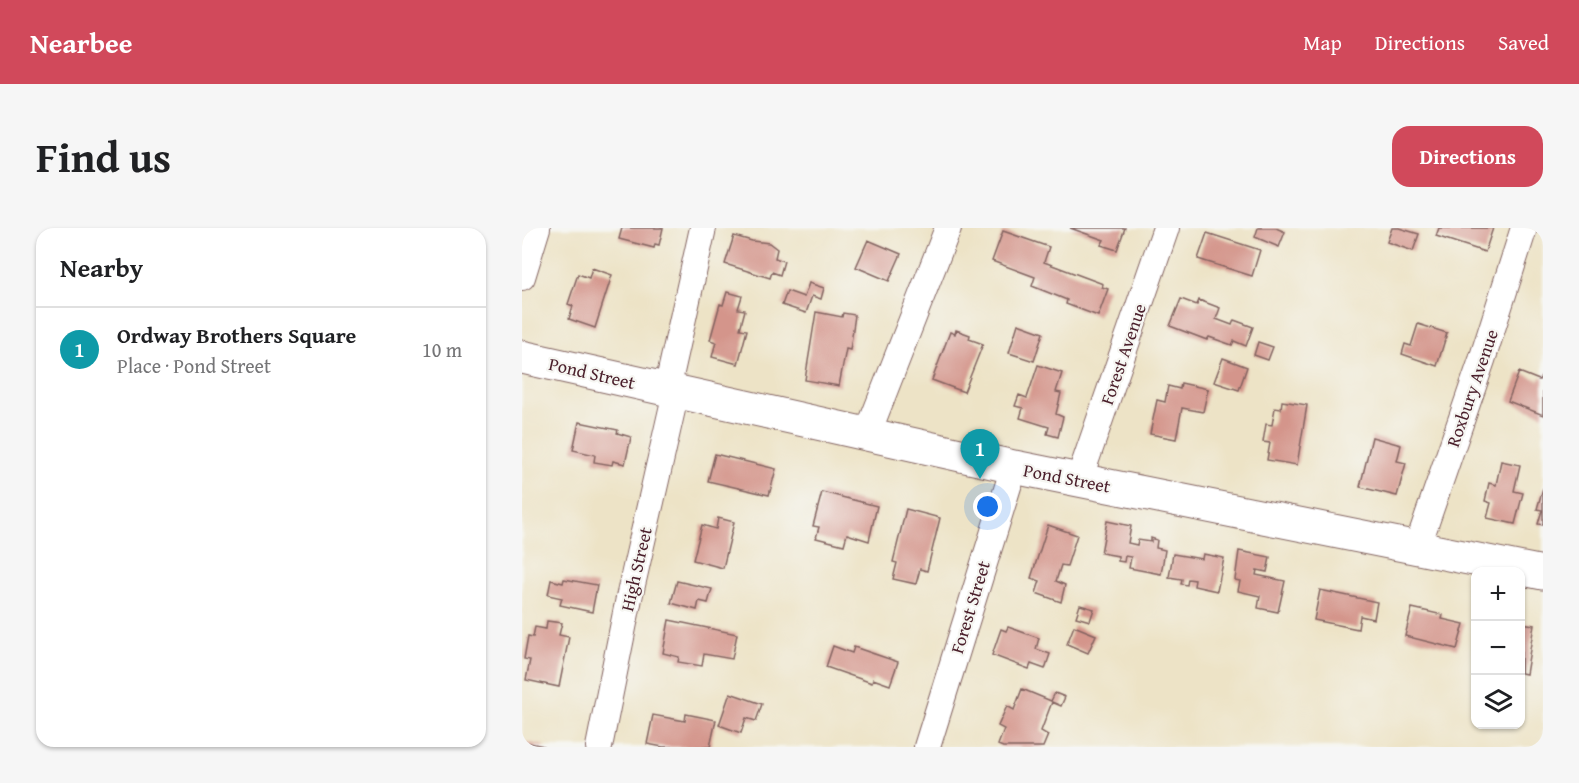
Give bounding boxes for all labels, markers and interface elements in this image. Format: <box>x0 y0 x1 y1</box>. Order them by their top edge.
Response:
text: Nearbee <box>30 22 133 63</box>
text: Map <box>1303 27 1342 58</box>
text: Directions <box>1375 27 1465 58</box>
text: Saved <box>1498 27 1549 58</box>
text: Find us <box>36 126 171 187</box>
button: Directions <box>1392 126 1543 187</box>
text: Nearby <box>60 248 143 287</box>
street label: Forest Avenue <box>1093 300 1153 408</box>
text: Ordway Brothers Square <box>117 319 356 351</box>
street label: Roxbury Avenue <box>1439 325 1505 451</box>
text: 1 <box>74 335 85 364</box>
text: 10 m <box>422 335 462 364</box>
street label: Pond Street <box>546 350 639 396</box>
text: Place · Pond Street <box>117 351 271 380</box>
pin: 1 <box>960 430 1000 479</box>
street label: Pond Street <box>1021 456 1113 500</box>
your location <box>973 492 1002 521</box>
street label: High Street <box>613 524 659 614</box>
street label: Forest Street <box>943 557 997 657</box>
map controls <box>1471 567 1525 729</box>
button: + <box>1471 567 1525 621</box>
button: − <box>1471 621 1525 675</box>
button: layers <box>1471 675 1525 729</box>

